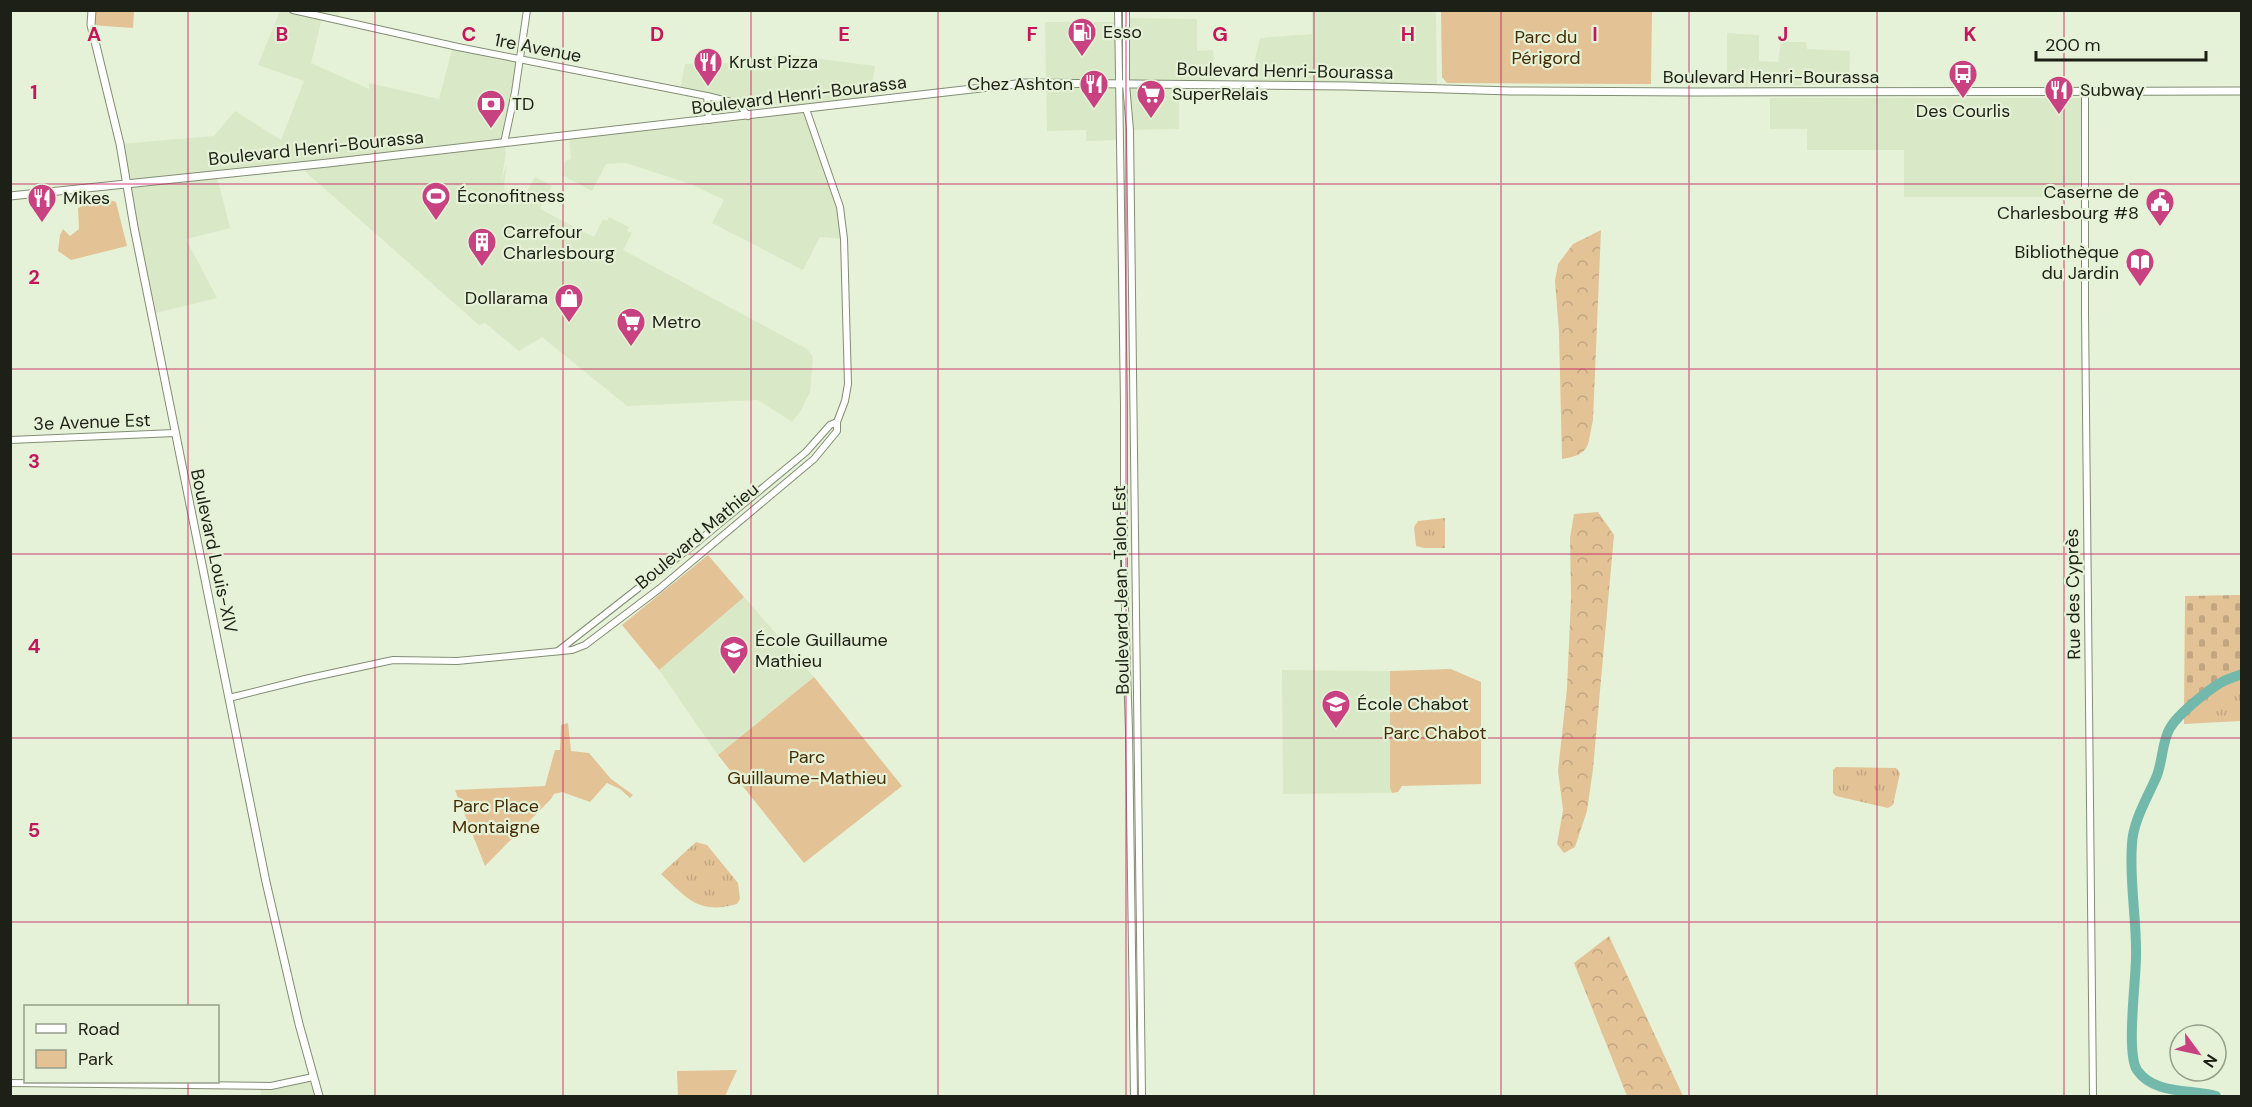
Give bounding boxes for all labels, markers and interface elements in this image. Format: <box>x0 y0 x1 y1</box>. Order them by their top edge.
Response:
fuel station icon: Esso <box>1066 16 1098 58</box>
place label: Esso <box>1103 20 1142 44</box>
text: A <box>87 21 101 47</box>
text: B <box>276 21 288 47</box>
text: C <box>462 21 476 47</box>
text: D <box>650 21 664 47</box>
text: E <box>838 21 850 47</box>
text: F <box>1026 21 1038 47</box>
text: G <box>1212 21 1228 47</box>
text: H <box>1401 21 1415 47</box>
text: I <box>1592 21 1598 47</box>
text: J <box>1778 21 1788 47</box>
text: K <box>1963 21 1977 47</box>
scale bar <box>2036 24 2206 62</box>
park label: Parc du Périgord <box>1511 25 1581 70</box>
street label: 1re Avenue <box>492 28 584 68</box>
text: 200 m <box>2045 33 2101 57</box>
restaurant icon: Krust Pizza <box>692 46 724 88</box>
place label: Krust Pizza <box>729 50 818 74</box>
street label: Boulevard Henri-Bourassa <box>1176 57 1394 85</box>
bus stop icon: Des Courlis <box>1947 58 1979 100</box>
street label: Boulevard Henri-Bourassa <box>1663 65 1879 89</box>
restaurant icon: Chez Ashton <box>1078 68 1110 110</box>
street label: Boulevard Henri-Bourassa <box>690 70 908 120</box>
place label: Chez Ashton <box>967 72 1073 96</box>
restaurant icon: Subway <box>2043 74 2075 116</box>
supermarket icon: SuperRelais <box>1135 78 1167 120</box>
place label: Subway <box>2080 78 2145 102</box>
text: 1 <box>30 79 38 105</box>
place label: SuperRelais <box>1172 82 1268 106</box>
bank icon: TD <box>475 88 507 130</box>
place label: TD <box>512 92 534 116</box>
place label: Des Courlis <box>1916 99 2010 123</box>
street label: Boulevard Henri-Bourassa <box>207 125 425 171</box>
sports icon: Éconofitness <box>420 180 452 222</box>
place label: Caserne de Charlesbourg #8 <box>1997 180 2139 225</box>
restaurant icon: Mikes <box>26 182 58 224</box>
place label: Éconofitness <box>457 184 565 208</box>
place label: Mikes <box>63 186 110 210</box>
public building icon: Caserne de Charlesbourg #8 <box>2144 186 2176 228</box>
place label: Carrefour Charlesbourg <box>503 220 615 265</box>
building icon: Carrefour Charlesbourg <box>466 226 498 268</box>
place label: Bibliothèque du Jardin <box>2014 240 2119 285</box>
library icon: Bibliothèque du Jardin <box>2124 246 2156 288</box>
text: 2 <box>28 264 40 290</box>
shop icon: Dollarama <box>553 282 585 324</box>
place label: Dollarama <box>465 286 548 310</box>
supermarket icon: Metro <box>615 306 647 348</box>
place label: Metro <box>652 310 701 334</box>
street label: 3e Avenue Est <box>33 408 151 436</box>
text: 3 <box>28 448 40 474</box>
street label: Boulevard Louis-XIV <box>185 467 243 635</box>
street label: Boulevard Mathieu <box>630 477 764 595</box>
street label: Boulevard Jean-Talon Est <box>1107 485 1135 695</box>
street label: Rue des Cyprès <box>2060 528 2086 660</box>
place label: École Guillaume Mathieu <box>755 628 888 673</box>
text: 4 <box>28 633 41 659</box>
school or university icon: École Guillaume Mathieu <box>718 634 750 676</box>
school or university icon: École Chabot <box>1320 688 1352 730</box>
place label: École Chabot <box>1357 692 1469 716</box>
park label: Parc Chabot <box>1384 721 1486 745</box>
park label: Parc Guillaume-Mathieu <box>727 745 887 790</box>
park label: Parc Place Montaigne <box>452 794 540 839</box>
text: 5 <box>28 817 40 843</box>
legend <box>24 1005 219 1083</box>
text: Road <box>78 1017 120 1041</box>
north arrow <box>2168 1023 2228 1083</box>
text: Park <box>78 1047 114 1071</box>
text: N <box>2198 1050 2222 1072</box>

